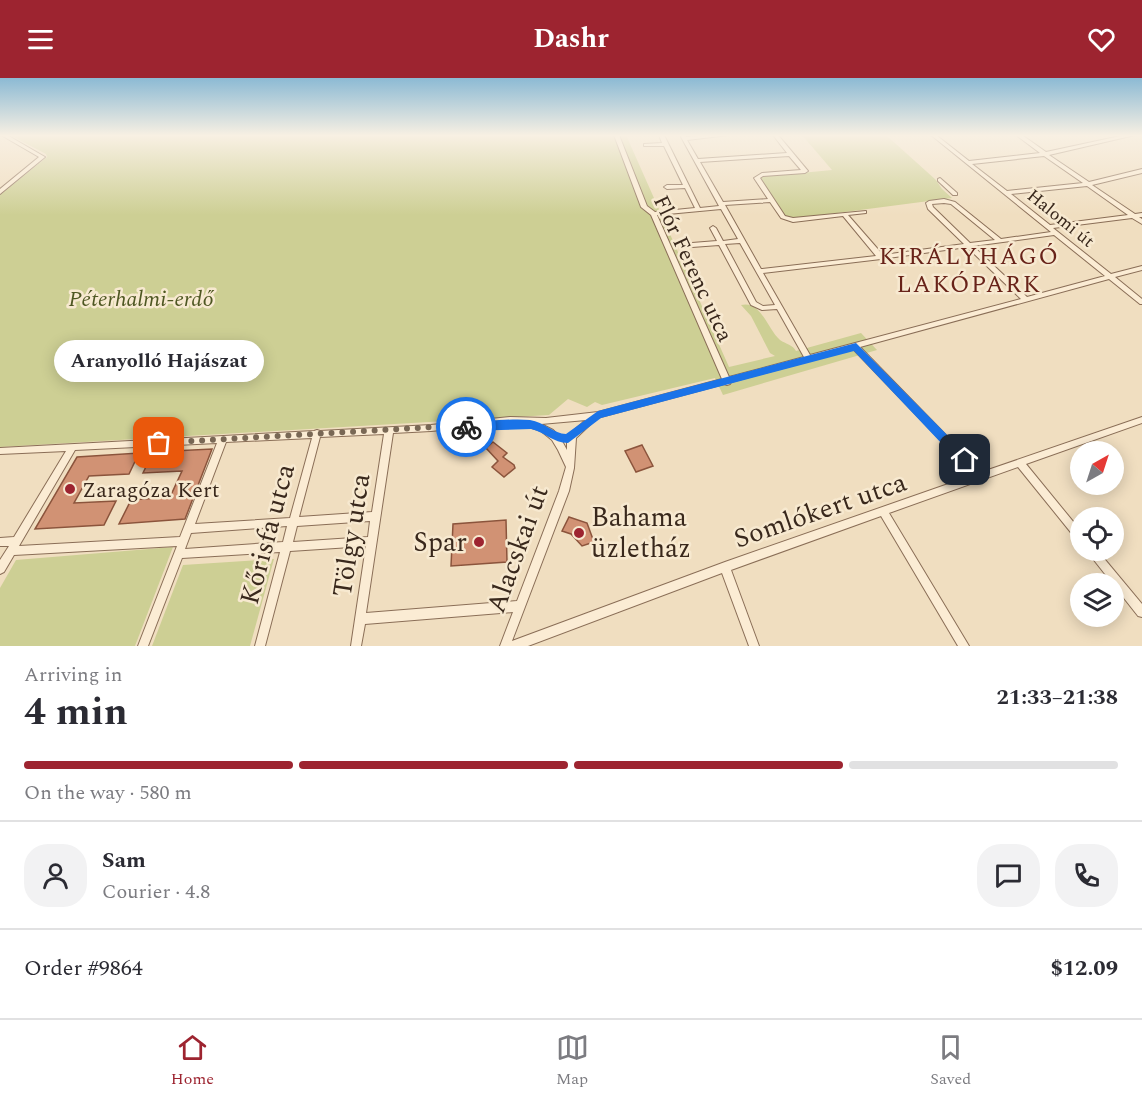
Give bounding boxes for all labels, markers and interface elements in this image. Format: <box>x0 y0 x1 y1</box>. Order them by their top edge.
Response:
text: Dashr <box>533 18 609 60</box>
icon: menu <box>24 23 57 56</box>
icon: heart <box>1085 23 1118 56</box>
street label: Halomi út <box>1021 183 1100 254</box>
street label: Flór Ferenc utca <box>644 190 741 348</box>
district label: KIRÁLYHÁGÓ LAKÓPARK <box>879 239 1059 303</box>
park label: Péterhalmi-erdő <box>68 283 214 316</box>
callout: Aranyolló Hajászat <box>54 341 264 383</box>
text: Aranyolló Hajászat <box>71 346 247 376</box>
courier <box>436 397 496 457</box>
icon: bike <box>450 411 483 444</box>
pin <box>133 417 184 468</box>
icon: bag <box>142 426 175 459</box>
pin <box>939 434 990 485</box>
north arrow <box>1070 441 1124 495</box>
map controls <box>1070 441 1124 627</box>
icon: home <box>948 443 981 476</box>
street label: Kőrisfa utca <box>229 459 307 609</box>
street label: Somlókert utca <box>728 462 913 560</box>
street label: Tölgy utca <box>321 470 382 600</box>
place label: Zaragóza Kert <box>82 474 220 507</box>
street label: Alacskai út <box>475 479 561 619</box>
marker: Zaragóza Kert <box>63 482 77 496</box>
place label: Bahama üzletház <box>591 497 691 570</box>
button: locate <box>1070 507 1124 561</box>
place label: Spar <box>413 522 467 564</box>
marker: Bahama üzletház <box>572 526 586 540</box>
marker: Spar <box>472 535 486 549</box>
button: layers <box>1070 573 1124 627</box>
text: Arriving in <box>24 660 122 690</box>
text: 21:33–21:38 <box>996 681 1118 714</box>
text: 4 min <box>24 683 128 742</box>
text: On the way · 580 m <box>24 778 192 808</box>
button: person <box>24 844 87 907</box>
text: Sam <box>102 844 146 877</box>
button: chat <box>977 844 1040 907</box>
button: phone <box>1055 844 1118 907</box>
text: Courier · 4.8 <box>102 877 210 907</box>
text: Order #9864 <box>24 952 143 985</box>
text: $12.09 <box>1050 952 1118 985</box>
tab: Home <box>171 1031 214 1091</box>
tab: Map <box>556 1031 589 1091</box>
tab: Saved <box>930 1031 971 1091</box>

